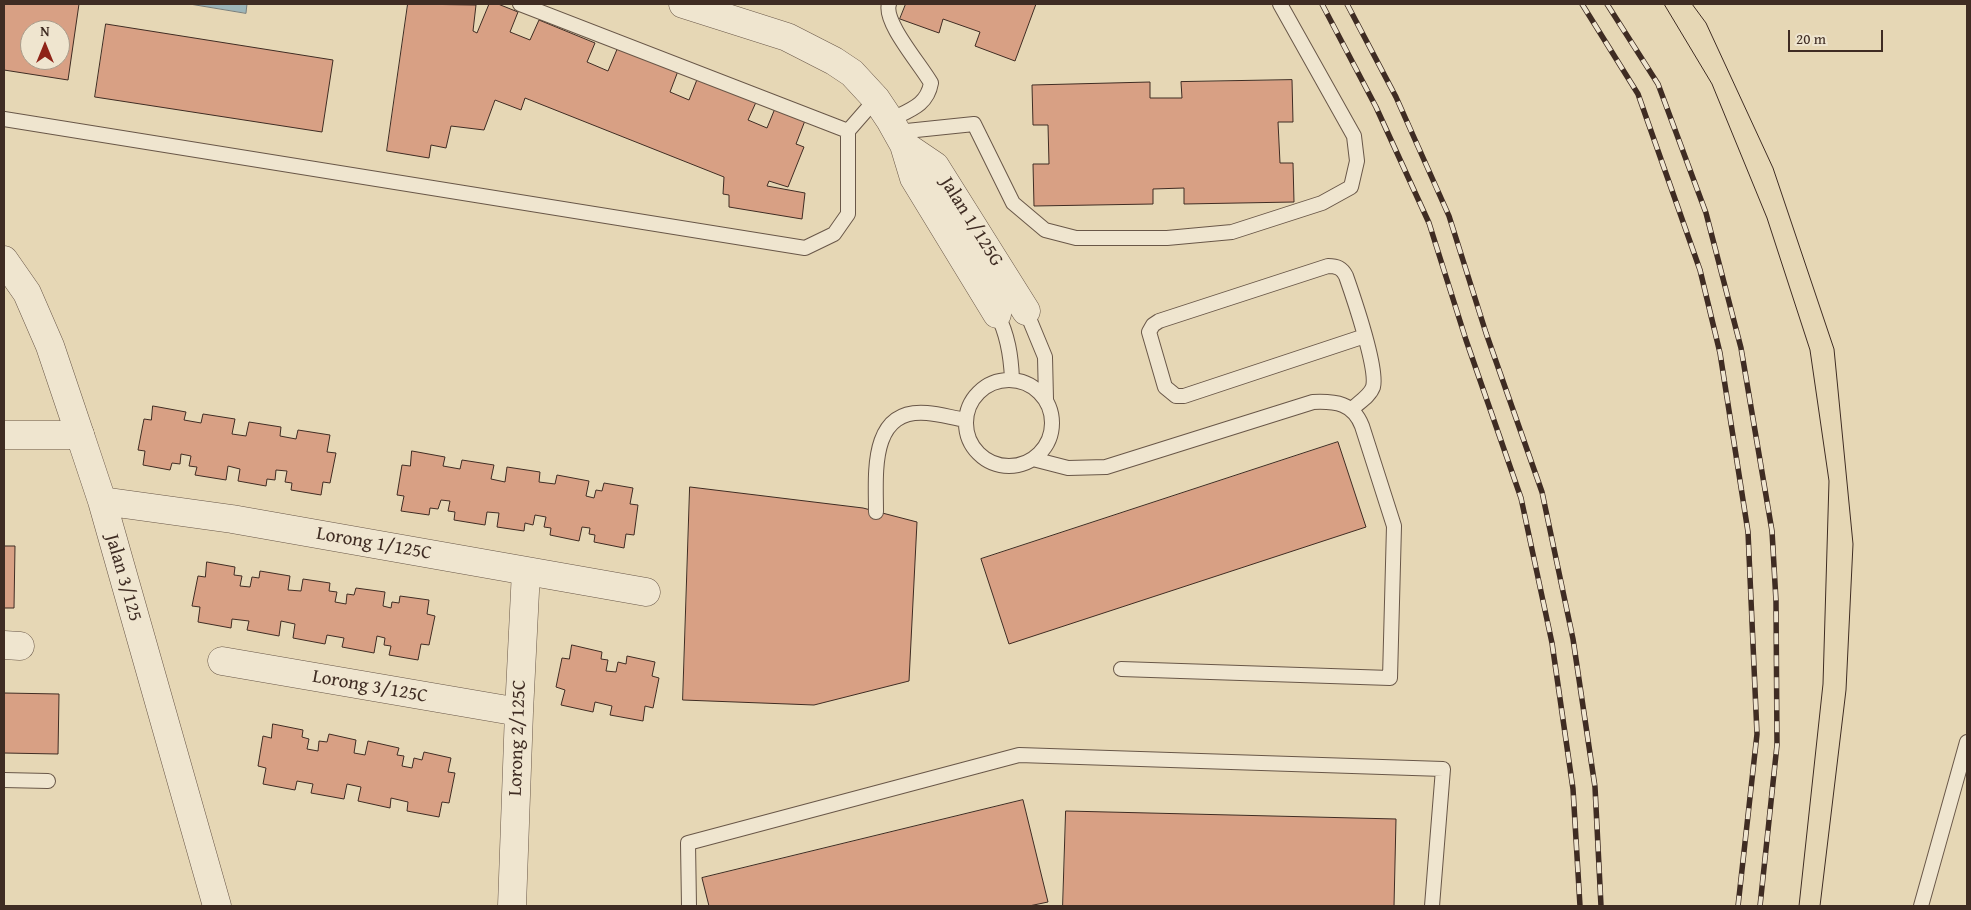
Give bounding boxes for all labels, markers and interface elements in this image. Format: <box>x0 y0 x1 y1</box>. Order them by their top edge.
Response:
north arrow <box>20 20 70 70</box>
scale bar <box>1791 20 1886 52</box>
text: N <box>40 21 50 41</box>
text: 20 m <box>1796 28 1826 49</box>
street label: Jalan 1/125G <box>935 173 1007 271</box>
street label: Lorong 1/125C <box>315 523 433 565</box>
street label: Jalan 3/125 <box>100 532 146 624</box>
street label: Lorong 3/125C <box>311 666 429 708</box>
street label: Lorong 2/125C <box>505 679 531 797</box>

